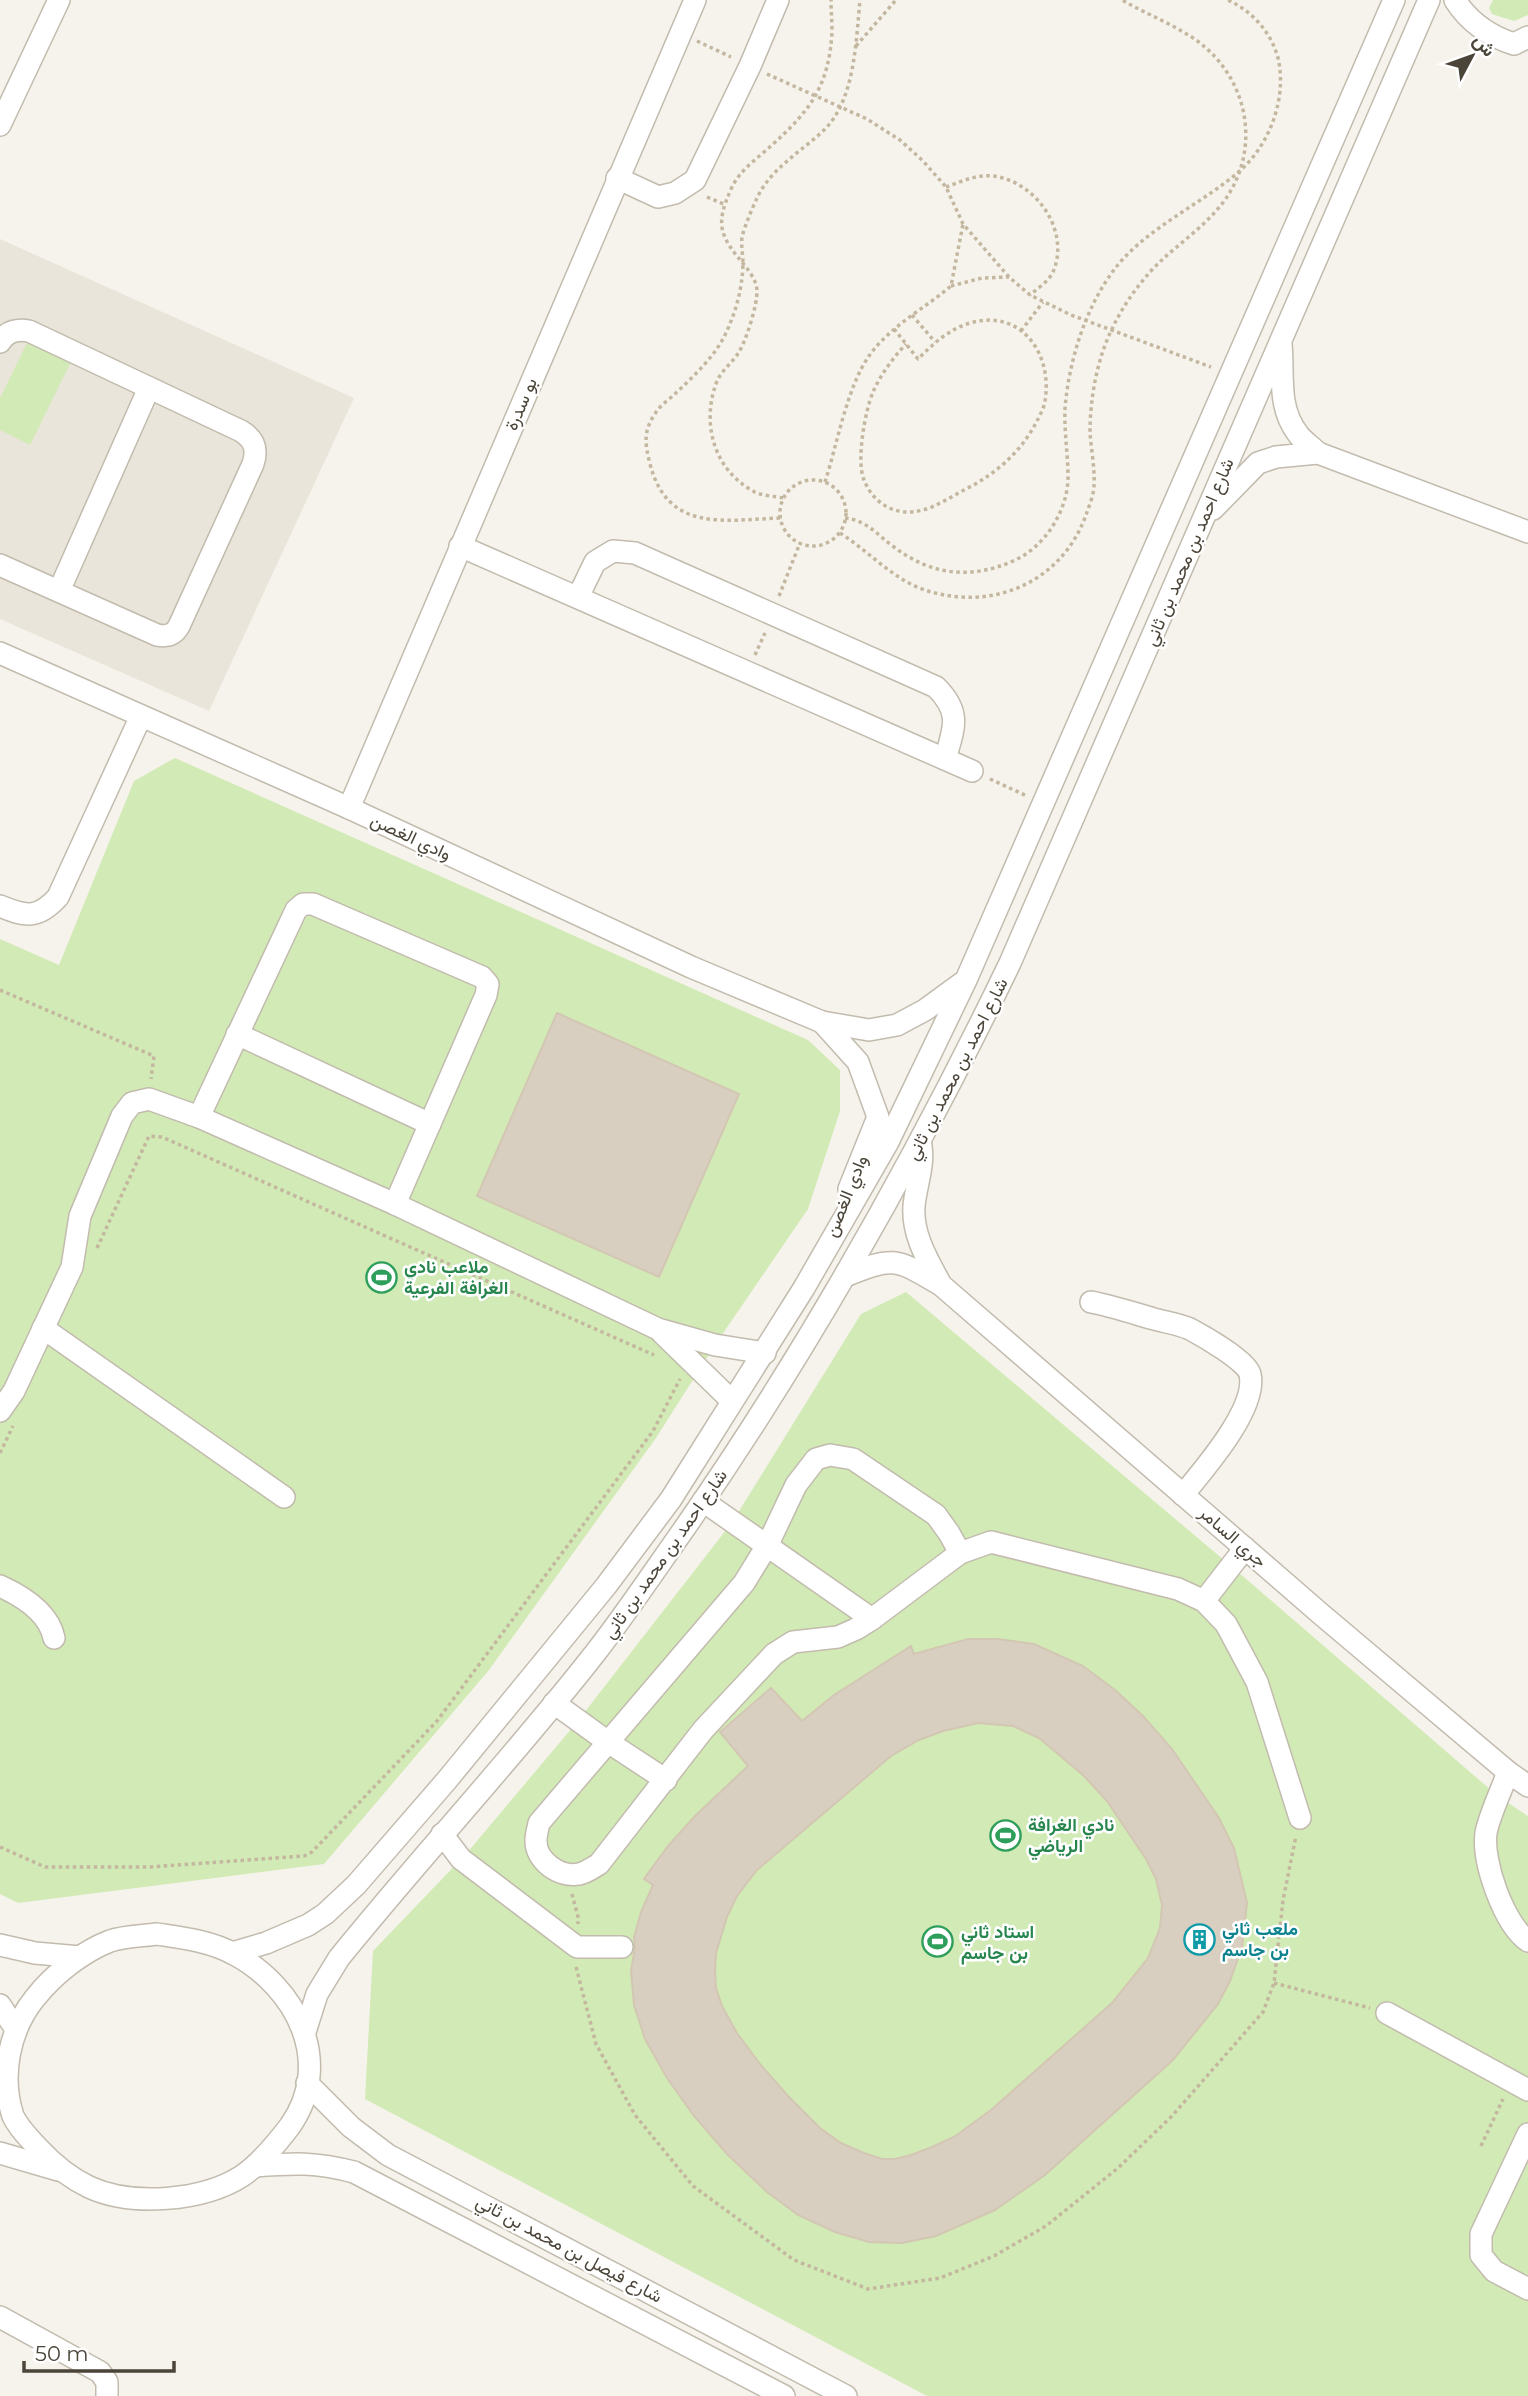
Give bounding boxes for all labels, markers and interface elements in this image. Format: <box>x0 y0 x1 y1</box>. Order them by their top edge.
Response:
north arrow <box>1437 21 1507 91</box>
text: ش <box>1468 29 1501 61</box>
street label: بو سدرة <box>500 374 542 434</box>
street label: شارع احمد بن محمد بن ثاني <box>1139 455 1242 651</box>
street label: وادي الغصن <box>366 809 455 869</box>
street label: شارع احمد بن محمد بن ثاني <box>901 974 1016 1166</box>
street label: وادي الغصن <box>820 1152 876 1242</box>
place label: ملاعب نادي الغرافة الفرعية <box>404 1256 508 1299</box>
sports icon: ملاعب نادي الغرافة الفرعية <box>364 1260 398 1294</box>
street label: شارع احمد بن محمد بن ثاني <box>598 1465 735 1645</box>
street label: جري السامر <box>1191 1501 1271 1575</box>
place label: نادي الغرافة الرياضي <box>1028 1814 1114 1861</box>
sports icon: نادي الغرافة الرياضي <box>988 1818 1022 1852</box>
place label: ملعب ثاني بن جاسم <box>1222 1918 1298 1962</box>
place label: استاد ثاني بن جاسم <box>961 1921 1034 1965</box>
building icon: ملعب ثاني بن جاسم <box>1182 1922 1216 1956</box>
sports icon: استاد ثاني بن جاسم <box>921 1925 955 1959</box>
street label: شارع فيصل بن محمد بن ثاني <box>470 2190 666 2311</box>
scale bar <box>24 2330 175 2374</box>
text: 50 m <box>35 2341 89 2366</box>

